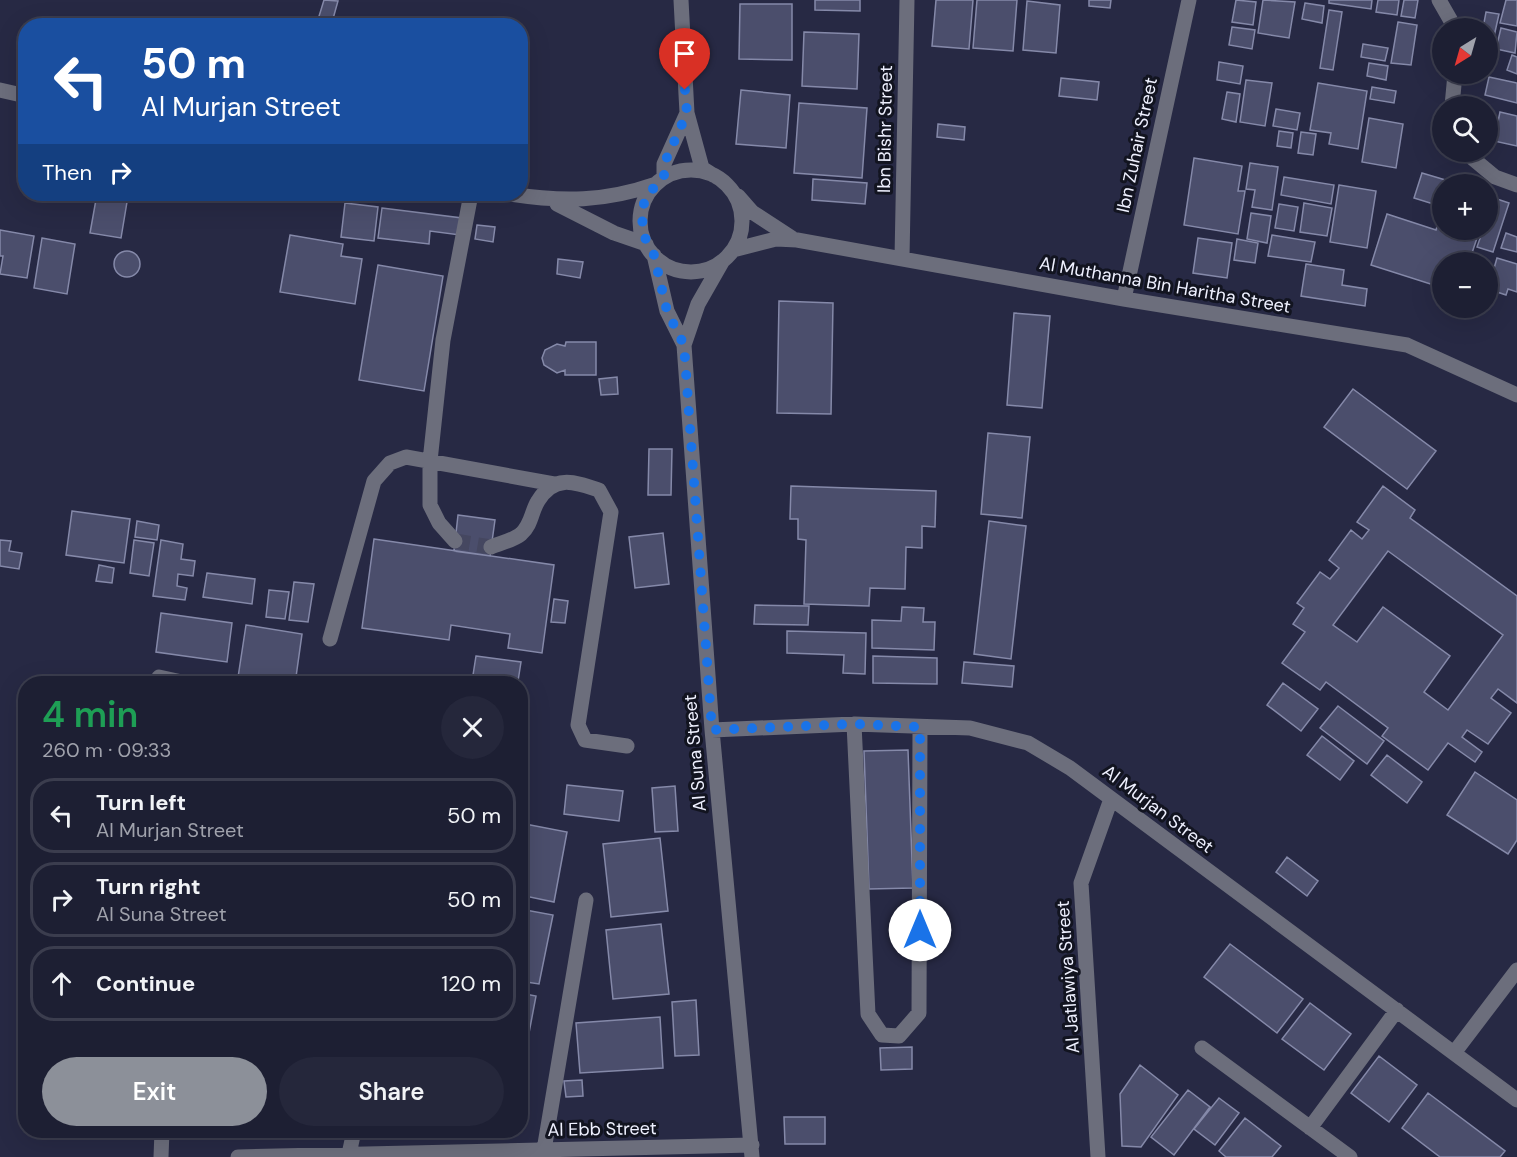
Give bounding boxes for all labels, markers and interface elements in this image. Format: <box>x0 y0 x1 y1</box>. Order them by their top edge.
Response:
north arrow <box>1432 18 1498 84</box>
map controls <box>1432 18 1498 318</box>
pin <box>659 28 710 90</box>
text: 50 m <box>141 36 246 91</box>
icon: arrive <box>668 37 701 70</box>
icon: left <box>42 42 120 120</box>
street label: Ibn Bishr Street <box>872 65 898 193</box>
street label: Ibn Zuhair Street <box>1111 75 1163 215</box>
text: Al Murjan Street <box>141 89 341 124</box>
button: search <box>1432 96 1498 162</box>
icon: right <box>104 156 137 189</box>
text: Then <box>42 158 92 187</box>
button: + <box>1432 174 1498 240</box>
street label: Al Muthanna Bin Haritha Street <box>1037 251 1293 319</box>
button: − <box>1432 252 1498 318</box>
text: 4 min <box>42 691 138 738</box>
street label: Al Suna Street <box>678 693 712 813</box>
button: close <box>441 696 504 759</box>
text: 260 m · 09:33 <box>42 737 171 763</box>
street label: Al Murjan Street <box>1098 759 1218 859</box>
text: Turn left <box>96 788 186 817</box>
icon: left <box>45 799 78 832</box>
text: 50 m <box>447 801 501 830</box>
text: Al Murjan Street <box>96 817 244 843</box>
text: Turn right <box>96 872 201 901</box>
icon: right <box>45 883 78 916</box>
text: 50 m <box>447 885 501 914</box>
position arrow <box>888 898 952 962</box>
street label: Al Jatlawiya Street <box>1051 900 1085 1054</box>
text: Al Suna Street <box>96 901 226 927</box>
icon: ahead <box>45 967 78 1000</box>
text: Continue <box>96 969 195 998</box>
text: 120 m <box>441 969 501 998</box>
button: Exit <box>42 1057 267 1126</box>
button: Share <box>279 1057 504 1126</box>
street label: Al Ebb Street <box>547 1116 657 1142</box>

